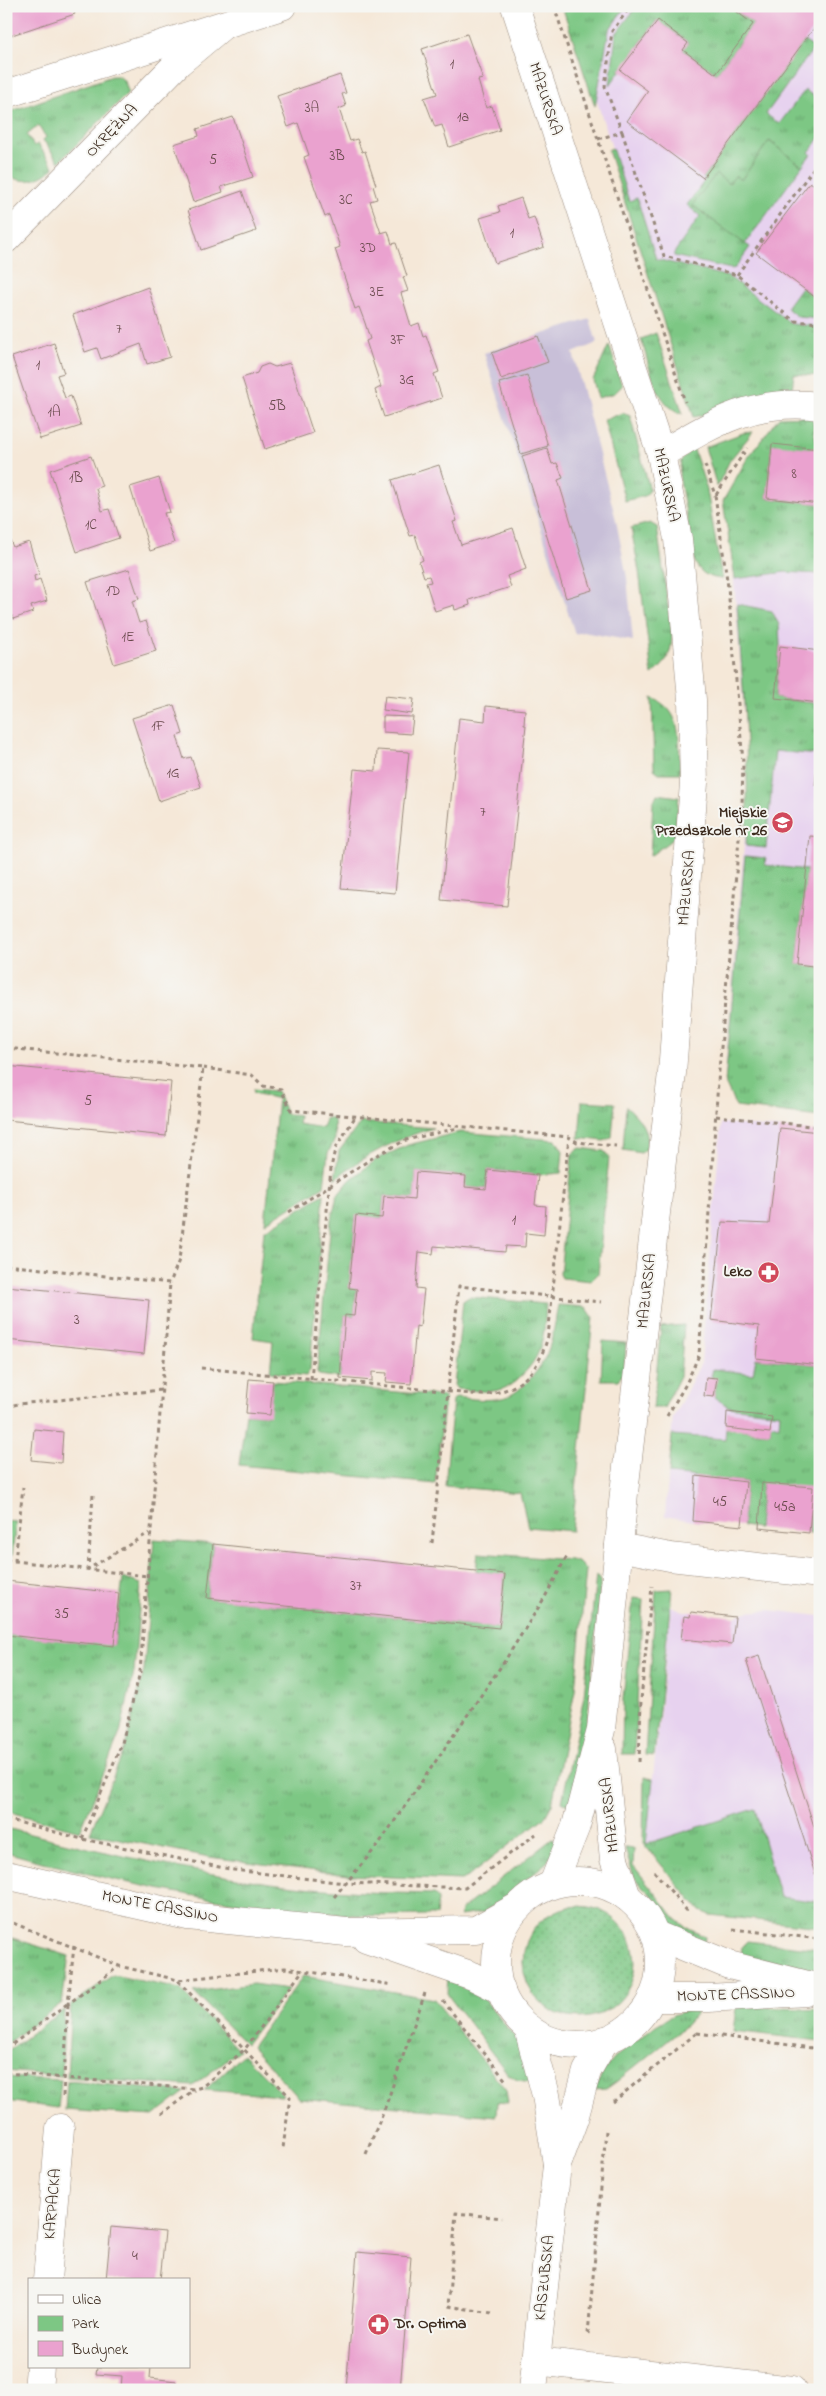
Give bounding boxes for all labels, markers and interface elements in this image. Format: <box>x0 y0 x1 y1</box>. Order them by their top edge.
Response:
house number: 1 <box>450 54 455 75</box>
street label: MAZURSKA <box>522 59 568 139</box>
house number: 3A <box>305 98 319 119</box>
street label: OKRĘŻNA <box>80 99 144 163</box>
house number: 1a <box>457 107 469 128</box>
house number: 3B <box>329 146 345 167</box>
house number: 5 <box>209 150 217 171</box>
house number: 3C <box>339 190 353 211</box>
house number: 1 <box>510 223 515 244</box>
house number: 3D <box>360 238 376 259</box>
house number: 3E <box>370 282 384 303</box>
house number: 7 <box>116 319 122 340</box>
house number: 3F <box>391 330 405 351</box>
house number: 1 <box>36 355 41 376</box>
house number: 3G <box>400 370 415 391</box>
house number: 5B <box>268 396 286 417</box>
house number: 1A <box>47 402 61 423</box>
street label: MAZURSKA <box>646 446 686 525</box>
house number: 8 <box>791 464 797 485</box>
house number: 1B <box>69 468 83 489</box>
house number: 1C <box>85 515 97 536</box>
house number: 1D <box>106 581 120 602</box>
house number: 1E <box>122 627 134 648</box>
house number: 1F <box>151 716 165 737</box>
house number: 1G <box>166 763 180 784</box>
place label: Miejskie Przedszkole nr 26 <box>655 801 768 843</box>
house number: 7 <box>480 802 486 823</box>
school or university icon: Miejskie Przedszkole nr 26 <box>771 810 795 834</box>
street label: MAZURSKA <box>672 849 702 927</box>
house number: 5 <box>84 1091 92 1112</box>
house number: 1 <box>512 1210 517 1231</box>
street label: MAZURSKA <box>631 1252 663 1330</box>
place label: Leko <box>724 1260 752 1284</box>
pharmacy icon: Leko <box>756 1260 780 1284</box>
house number: 3 <box>74 1310 80 1331</box>
house number: 45 <box>713 1492 727 1513</box>
house number: 45a <box>774 1497 796 1518</box>
house number: 37 <box>350 1576 362 1597</box>
house number: 35 <box>55 1604 69 1625</box>
street label: MAZURSKA <box>594 1776 626 1854</box>
street label: MONTE CASSINO <box>100 1884 220 1930</box>
street label: MONTE CASSINO <box>677 1981 795 2009</box>
street label: KARPACKA <box>38 2167 68 2240</box>
street label: KASZUBSKA <box>529 2234 561 2322</box>
house number: 4 <box>132 2246 138 2267</box>
legend <box>28 2278 190 2368</box>
text: Ulica <box>72 2289 101 2311</box>
pharmacy icon: Dr. Optima <box>366 2312 390 2336</box>
place label: Dr. Optima <box>393 2312 467 2336</box>
text: Park <box>72 2313 100 2335</box>
text: Budynek <box>71 2339 129 2362</box>

